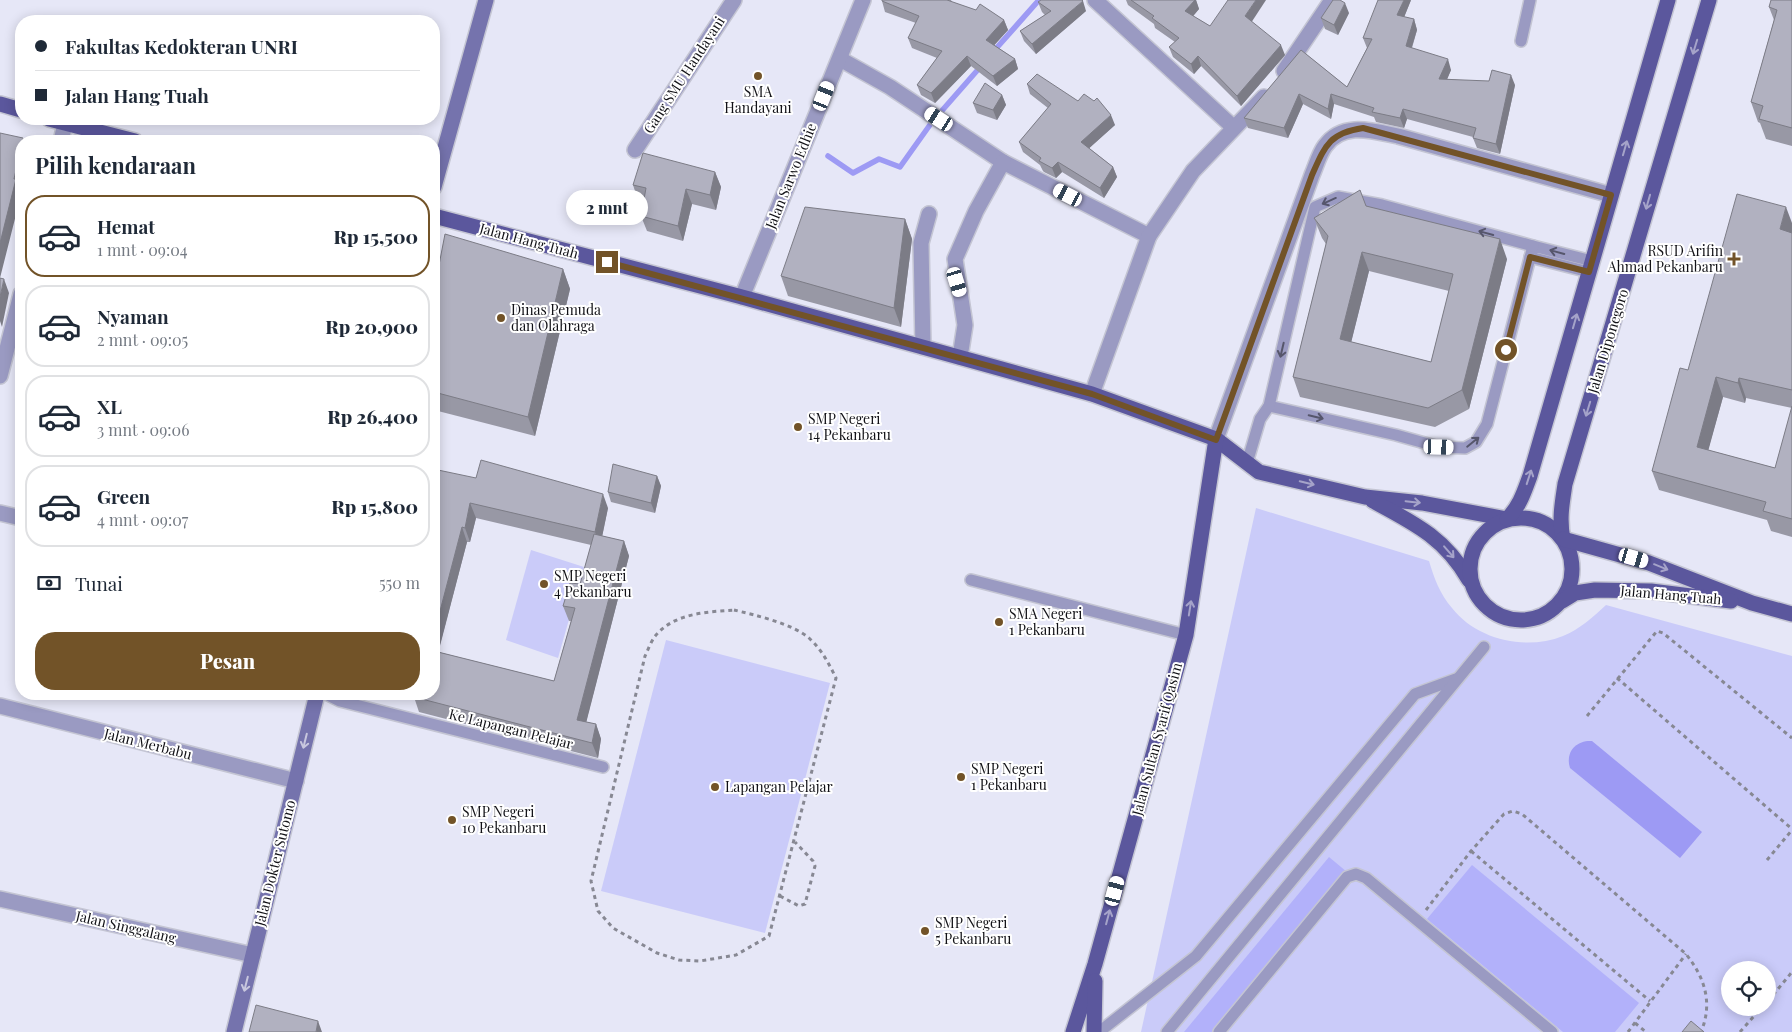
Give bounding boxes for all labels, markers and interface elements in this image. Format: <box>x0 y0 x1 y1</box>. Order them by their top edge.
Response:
street label: Gang SMU Handayani <box>639 13 729 137</box>
text: Fakultas Kedokteran UNRI <box>65 33 298 59</box>
one-way arrow <box>1689 38 1699 54</box>
marker: SMA Handayani <box>752 70 764 82</box>
car <box>811 79 836 113</box>
text: Jalan Hang Tuah <box>65 82 209 108</box>
place label: SMA Handayani <box>724 82 792 117</box>
car <box>922 105 955 133</box>
street label: Jalan Sarwo Edhie <box>760 120 820 233</box>
one-way arrow <box>1620 140 1630 156</box>
text: Pilih kendaraan <box>35 150 196 180</box>
car <box>1051 182 1084 208</box>
callout: 2 mnt <box>566 190 648 224</box>
one-way arrow <box>1643 194 1653 210</box>
one-way arrow <box>1322 196 1337 206</box>
text: 2 mnt <box>586 197 628 218</box>
text: Hemat <box>97 213 155 239</box>
icon: car <box>37 214 82 259</box>
street label: Jalan Hang Tuah <box>477 218 581 263</box>
text: Rp 15,500 <box>334 223 418 249</box>
one-way arrow <box>1479 228 1495 237</box>
text: 1 mnt · 09:04 <box>97 239 188 260</box>
place label: RSUD Arifin Ahmad Pekanbaru <box>1607 241 1724 276</box>
one-way arrow <box>1549 247 1565 256</box>
route end <box>596 251 618 273</box>
marker: RSUD Arifin Ahmad Pekanbaru <box>1727 252 1741 266</box>
car <box>945 265 968 299</box>
street label: Jalan Diponegoro <box>1582 286 1632 396</box>
place label: Dinas Pemuda dan Olahraga <box>511 300 601 335</box>
text: Nyaman <box>97 303 169 329</box>
icon: car <box>37 304 82 349</box>
marker: Dinas Pemuda dan Olahraga <box>495 312 507 324</box>
text: Rp 20,900 <box>325 313 418 339</box>
one-way arrow <box>1570 313 1580 329</box>
text: 2 mnt · 09:05 <box>97 329 188 350</box>
route start <box>1495 339 1517 361</box>
one-way arrow <box>1277 342 1286 358</box>
text: XL <box>97 393 122 419</box>
icon: car <box>37 394 82 439</box>
one-way arrow <box>1582 400 1592 416</box>
text: Rp 26,400 <box>327 403 418 429</box>
place label: SMP Negeri 14 Pekanbaru <box>808 409 891 444</box>
one-way arrow <box>1308 413 1324 422</box>
text: 3 mnt · 09:06 <box>97 419 189 440</box>
marker: SMP Negeri 14 Pekanbaru <box>792 421 804 433</box>
one-way arrow <box>1466 437 1480 447</box>
car <box>1423 439 1454 455</box>
one-way arrow <box>1525 469 1535 485</box>
one-way arrow <box>1298 479 1314 488</box>
text: Green <box>97 483 150 509</box>
icon: car <box>37 484 82 529</box>
text: Rp 15,800 <box>331 493 418 519</box>
one-way arrow <box>1405 497 1421 507</box>
text: 4 mnt · 09:07 <box>97 509 188 530</box>
one-way arrow <box>1443 545 1455 558</box>
car <box>1617 547 1650 569</box>
one-way arrow <box>1652 563 1668 572</box>
place label: SMP Negeri 4 Pekanbaru <box>554 566 632 601</box>
icon: cash <box>35 569 63 597</box>
text: Tunai <box>75 570 123 596</box>
text: 550 m <box>379 572 420 593</box>
marker: SMP Negeri 4 Pekanbaru <box>538 578 550 590</box>
street label: Jalan Hang Tuah <box>1619 581 1723 608</box>
one-way arrow <box>1185 600 1195 616</box>
place label: SMA Negeri 1 Pekanbaru <box>1009 604 1085 639</box>
marker: SMA Negeri 1 Pekanbaru <box>993 616 1005 628</box>
button: Pesan <box>35 632 420 690</box>
street label: Jalan Sultan Syarif Qasim <box>1127 660 1186 818</box>
street label: Ke Lapangan Pelajar <box>447 704 576 753</box>
street label: Jalan Merbabu <box>101 723 194 764</box>
one-way arrow <box>300 733 309 749</box>
place label: SMP Negeri 1 Pekanbaru <box>971 759 1047 794</box>
marker: SMP Negeri 1 Pekanbaru <box>955 771 967 783</box>
place label: Lapangan Pelajar <box>725 777 833 796</box>
marker: Lapangan Pelajar <box>709 781 721 793</box>
street label: Jalan Dokter Sutomo <box>249 798 299 929</box>
place label: SMP Negeri 10 Pekanbaru <box>462 802 546 837</box>
marker: SMP Negeri 10 Pekanbaru <box>446 814 458 826</box>
car <box>1103 875 1126 907</box>
street label: Jalan Singgalang <box>73 906 179 947</box>
one-way arrow <box>1104 910 1114 926</box>
place label: SMP Negeri 5 Pekanbaru <box>935 913 1011 948</box>
marker: SMP Negeri 5 Pekanbaru <box>919 925 931 937</box>
map controls <box>1721 961 1776 1016</box>
button: locate <box>1721 961 1776 1016</box>
one-way arrow <box>241 975 250 991</box>

